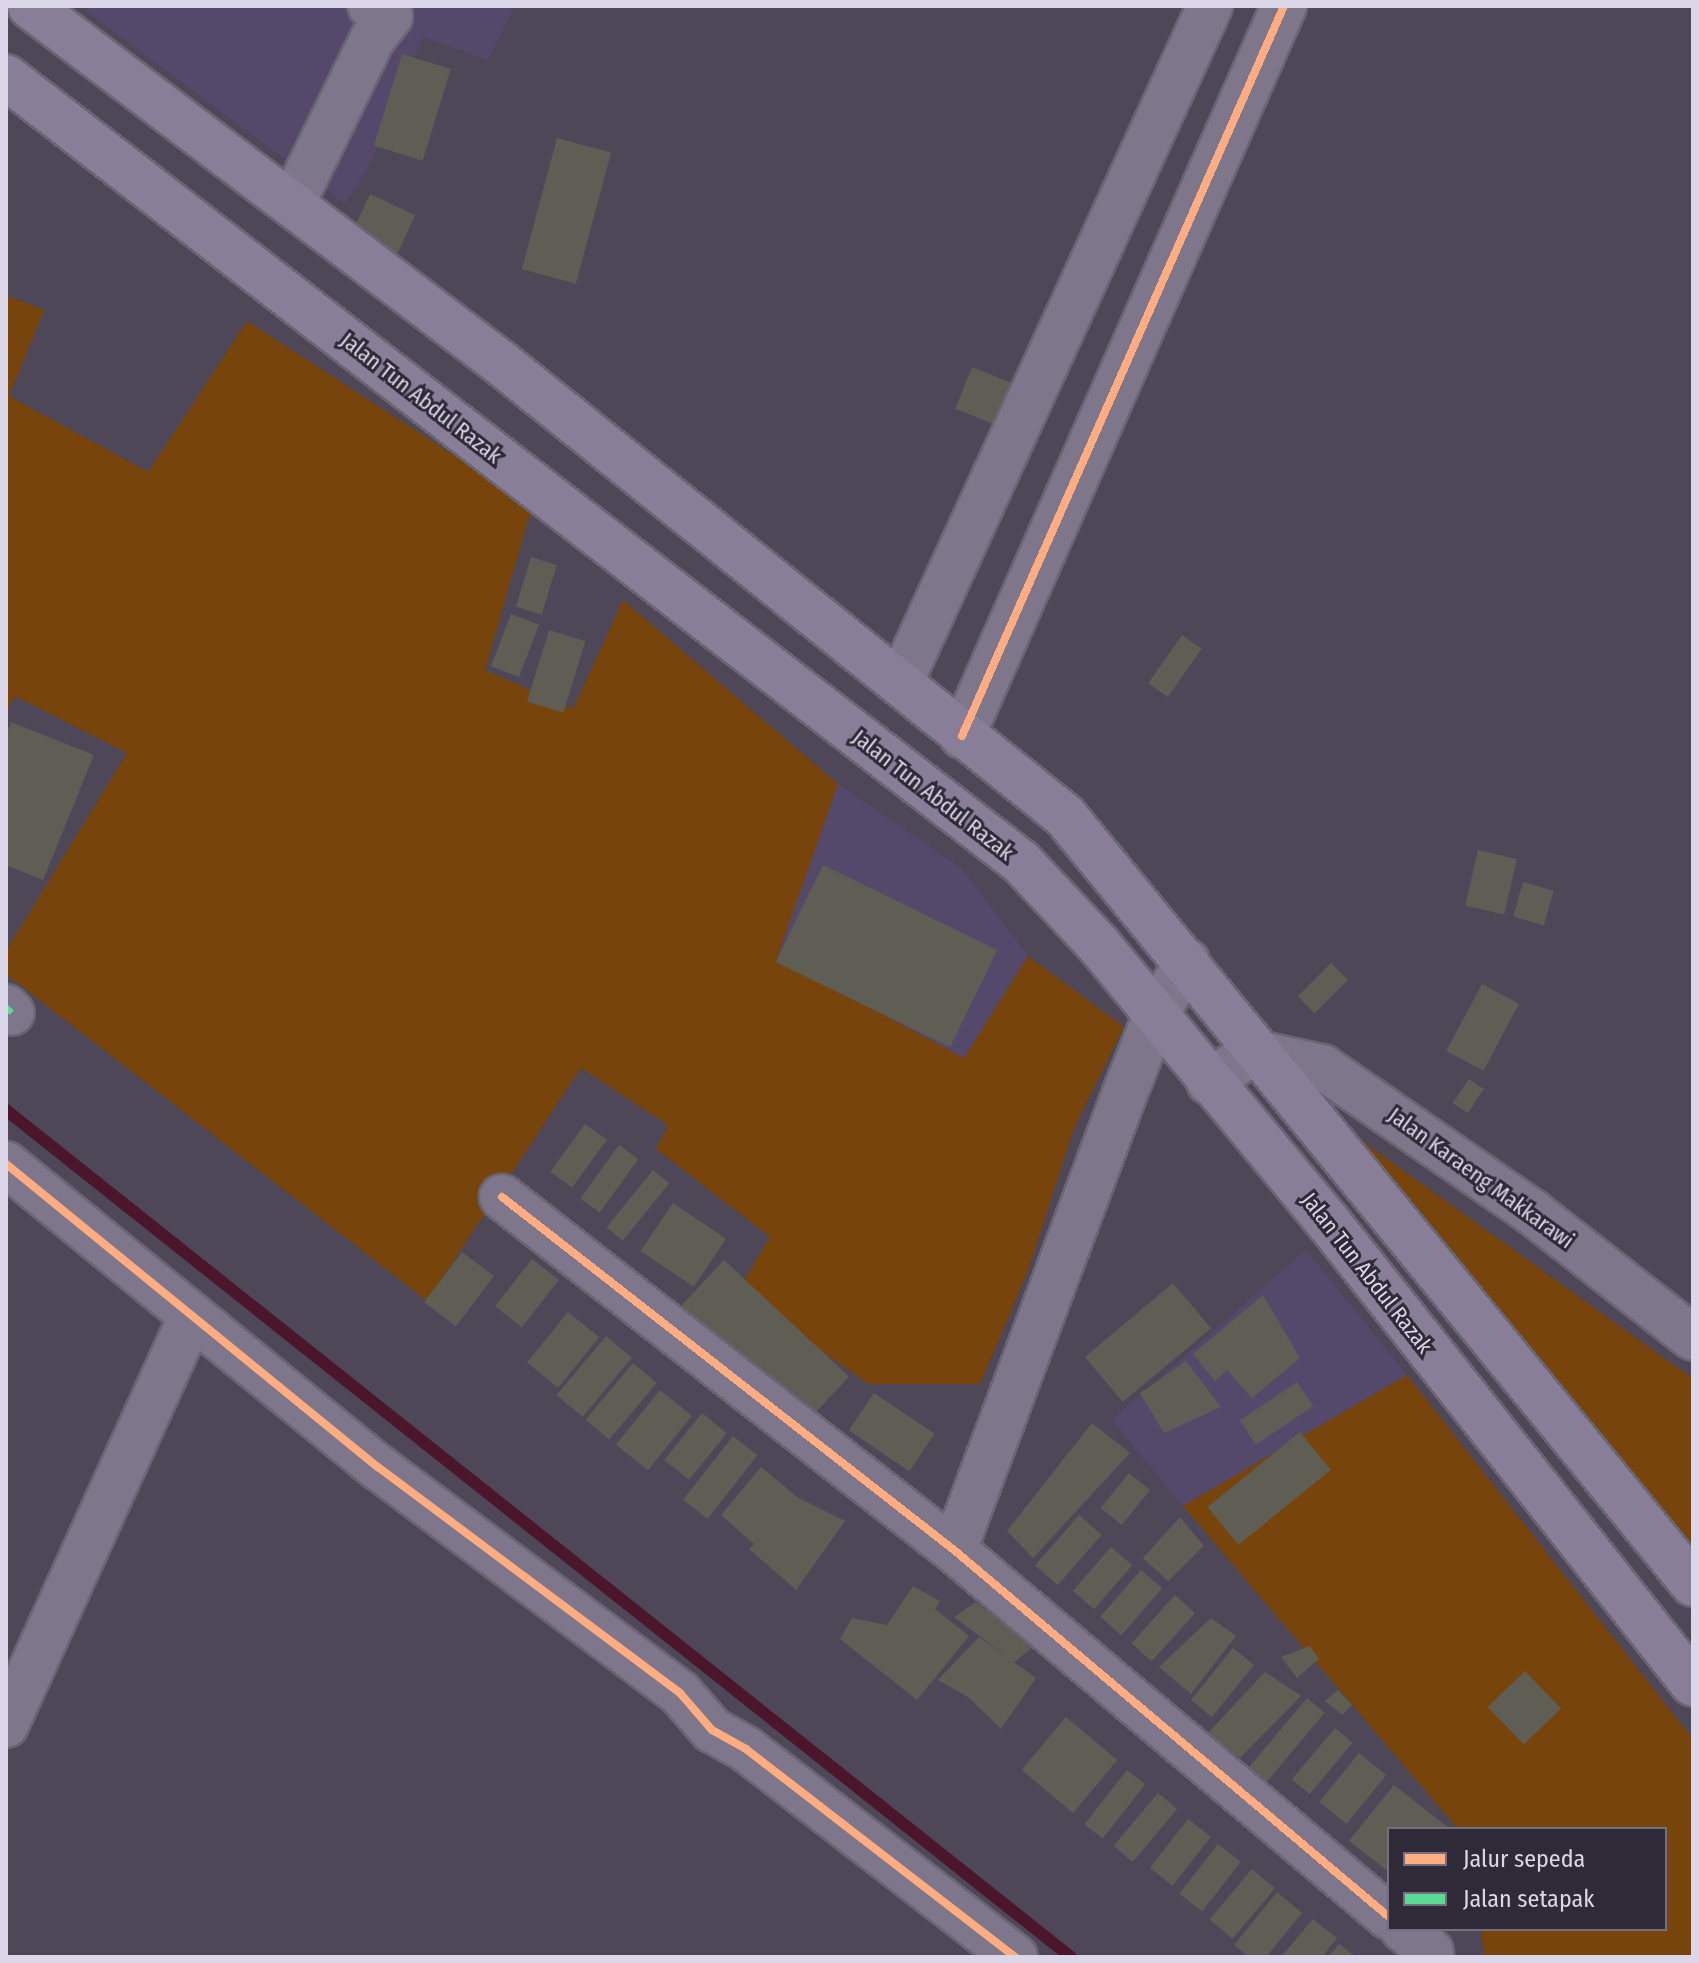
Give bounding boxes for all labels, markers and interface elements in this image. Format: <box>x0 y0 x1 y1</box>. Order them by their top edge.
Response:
street label: Jalan Tun Abdul Razak <box>335 327 507 469</box>
street label: Jalan Tun Abdul Razak <box>847 724 1019 866</box>
street label: Jalan Karaeng Makkarawi <box>1383 1102 1579 1254</box>
street label: Jalan Tun Abdul Razak <box>1296 1187 1438 1359</box>
legend <box>1387 1827 1667 1931</box>
text: Jalur sepeda <box>1463 1845 1585 1873</box>
text: Jalan setapak <box>1463 1885 1594 1913</box>

